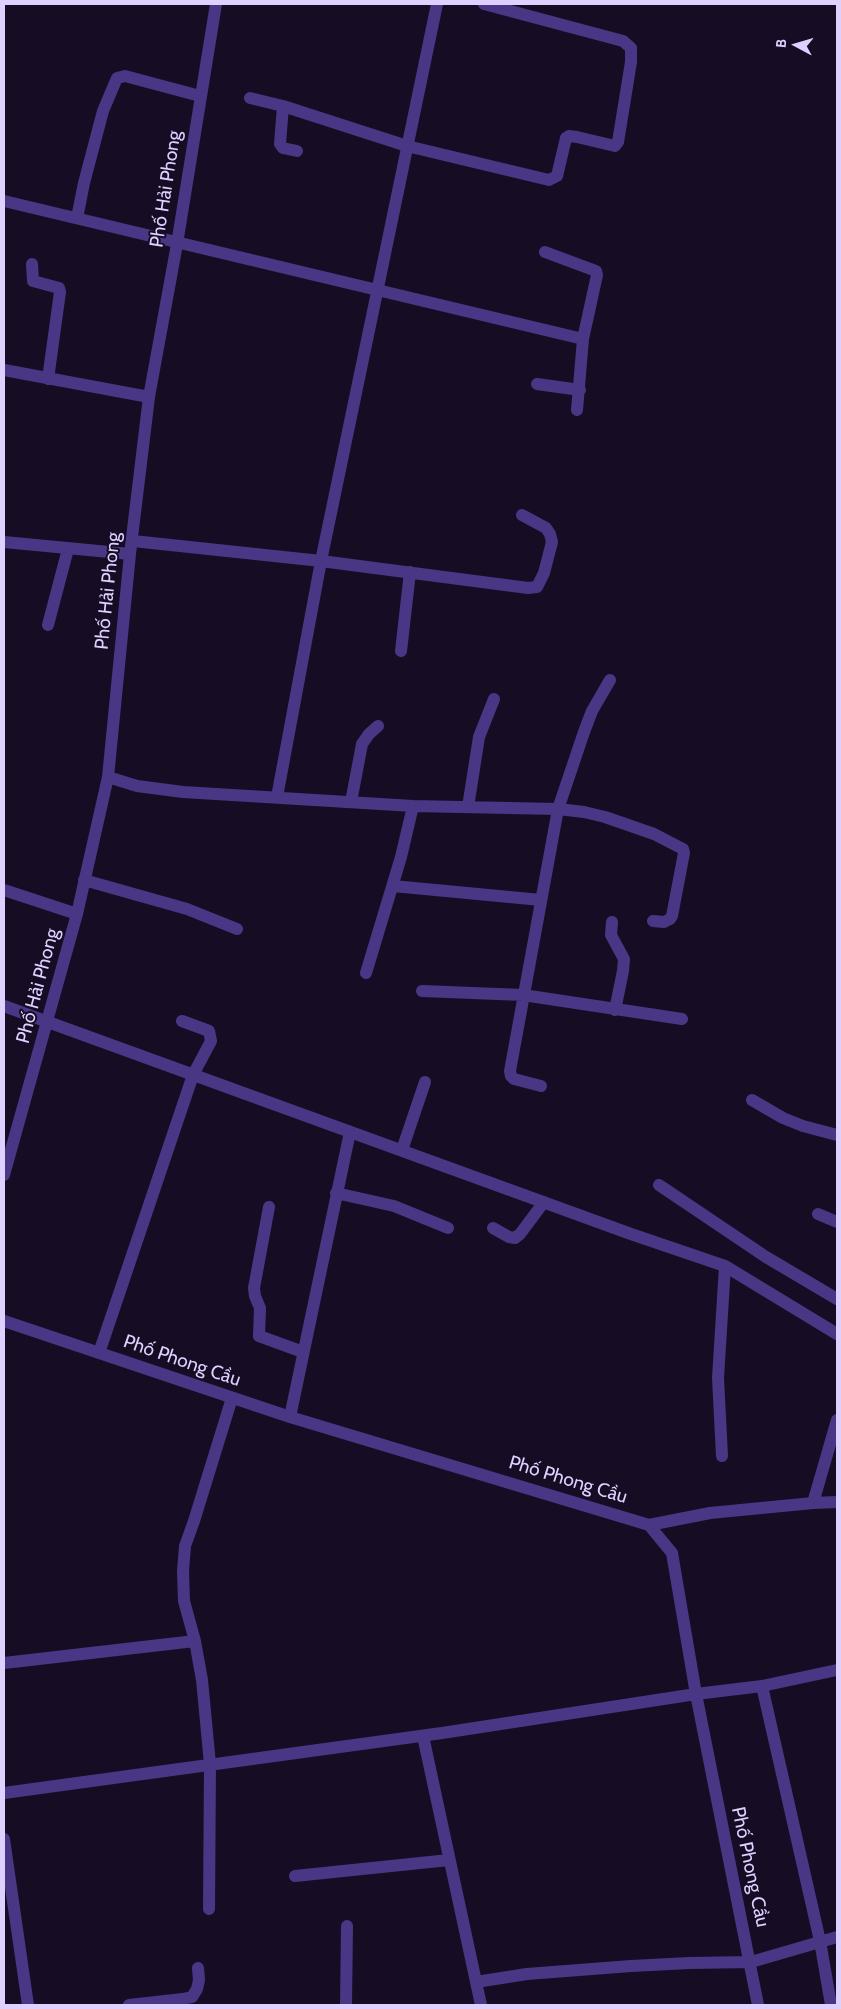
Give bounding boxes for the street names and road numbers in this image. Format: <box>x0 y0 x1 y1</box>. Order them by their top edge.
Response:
street label: Phố Hải Phong <box>146 129 186 249</box>
street label: Phố Hải Phong <box>90 531 126 651</box>
street label: Phố Hải Phong <box>12 926 64 1046</box>
street label: Phố Phong Cầu <box>120 1330 244 1392</box>
street label: Phố Phong Cầu <box>506 1451 630 1509</box>
street label: Phố Phong Cầu <box>726 1805 774 1929</box>

